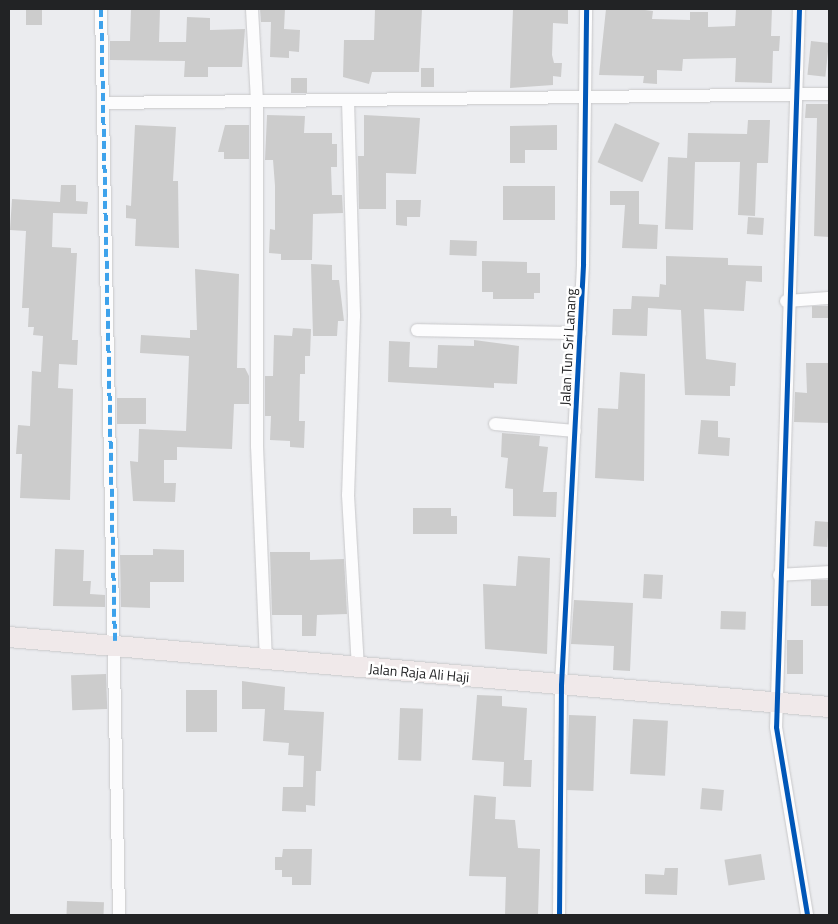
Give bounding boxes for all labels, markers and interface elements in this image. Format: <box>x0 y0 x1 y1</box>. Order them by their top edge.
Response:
street label: Jalan Tun Sri Lanang <box>557 288 579 406</box>
street label: Jalan Raja Ali Haji <box>368 660 470 686</box>

